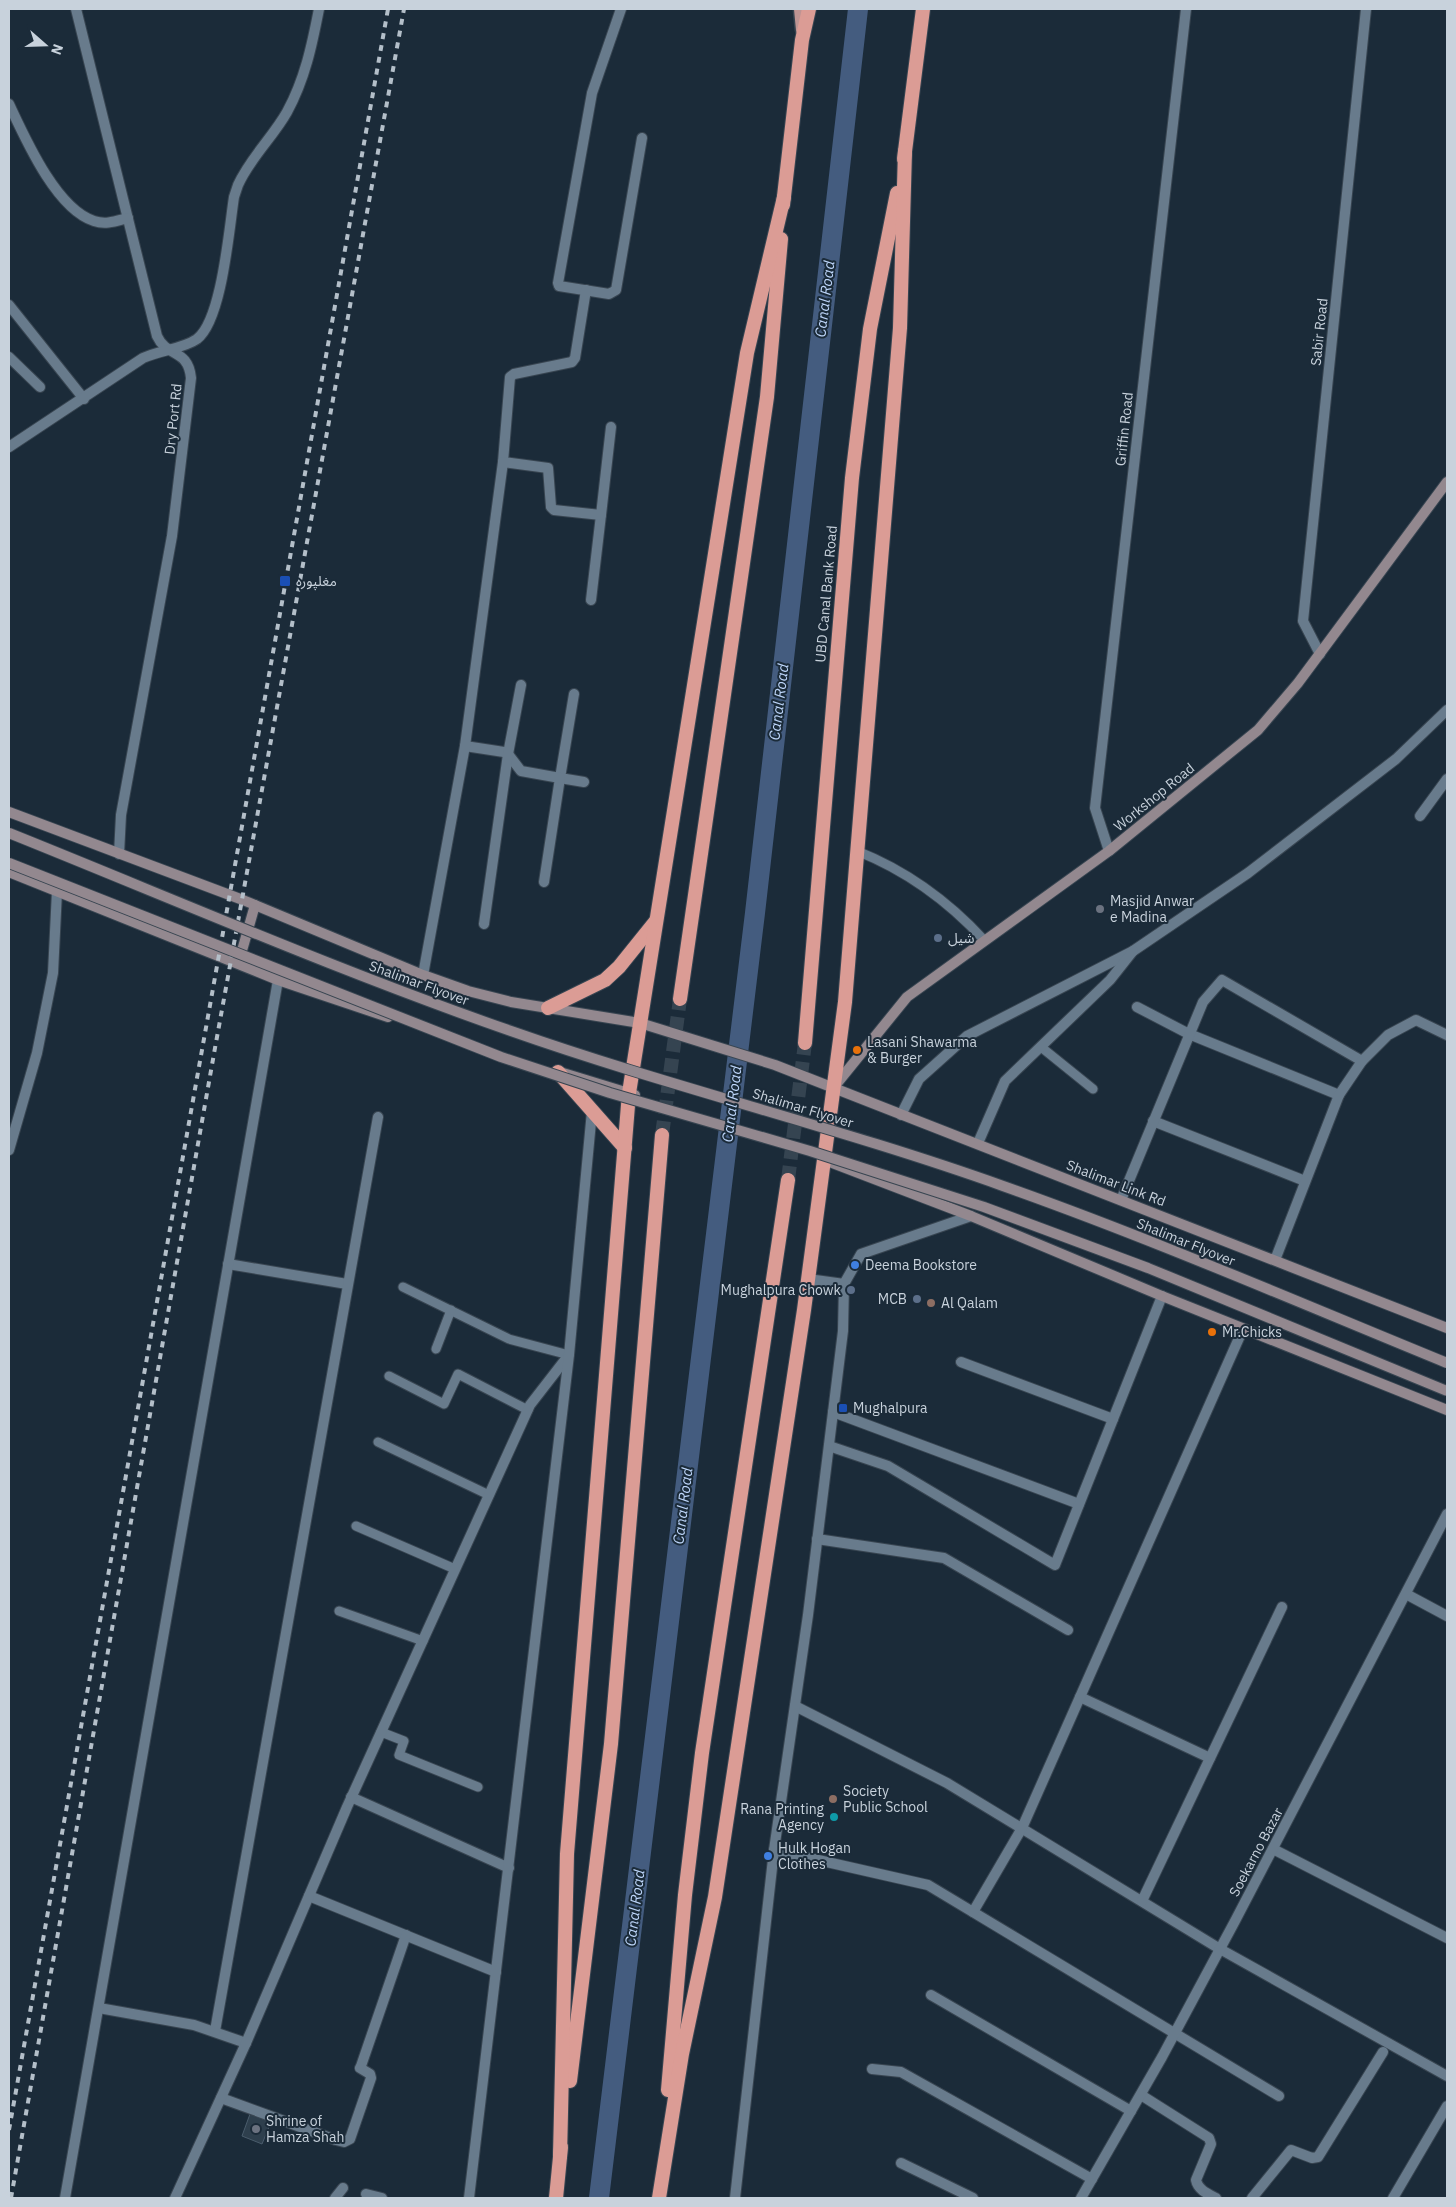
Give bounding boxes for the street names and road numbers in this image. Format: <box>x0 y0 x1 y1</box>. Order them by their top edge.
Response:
street label: Sabir Road <box>1307 297 1331 367</box>
street label: Dry Port Rd <box>160 383 186 455</box>
street label: Griffin Road <box>1111 391 1137 467</box>
street label: UBD Canal Bank Road <box>811 525 841 663</box>
street label: Workshop Road <box>1110 759 1198 835</box>
street label: Shalimar Flyover <box>367 957 471 1009</box>
street label: Shalimar Flyover <box>750 1084 856 1132</box>
street label: Shalimar Link Rd <box>1064 1156 1168 1210</box>
street label: Shalimar Flyover <box>1134 1214 1238 1270</box>
street label: Soekarno Bazar <box>1225 1804 1287 1900</box>

